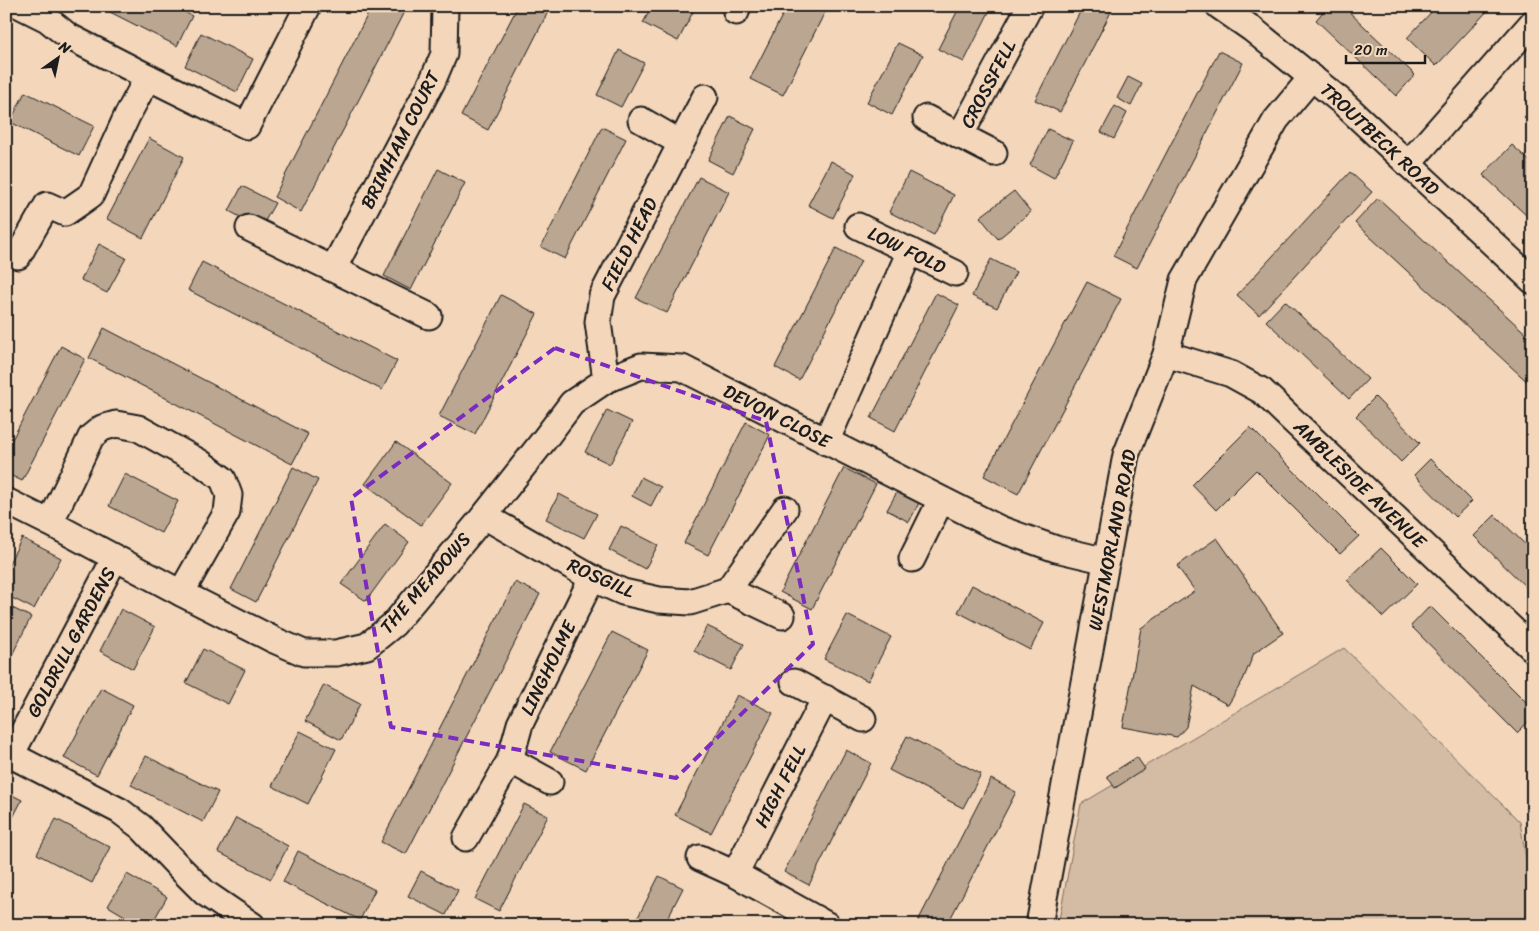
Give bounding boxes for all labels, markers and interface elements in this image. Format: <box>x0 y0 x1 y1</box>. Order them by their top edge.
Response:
north arrow <box>32 32 82 82</box>
scale bar <box>1346 32 1425 64</box>
text: N <box>53 34 76 61</box>
street label: CROSSFELL <box>951 34 1025 134</box>
text: 20 m <box>1354 37 1388 63</box>
street label: BRIMHAM COURT <box>351 64 449 215</box>
street label: TROUTBECK ROAD <box>1312 74 1448 204</box>
street label: FIELD HEAD <box>591 191 667 297</box>
street label: LOW FOLD <box>862 217 952 283</box>
street label: DEVON CLOSE <box>717 375 838 458</box>
street label: AMBLESIDE AVENUE <box>1285 411 1435 558</box>
street label: WESTMORLAND ROAD <box>1078 446 1146 633</box>
street label: THE MEADOWS <box>371 524 479 642</box>
street label: ROSGILL <box>562 548 640 608</box>
street label: GOLDRILL GARDENS <box>17 561 125 723</box>
street label: LINGHOLME <box>511 614 586 721</box>
street label: HIGH FELL <box>745 738 815 833</box>

